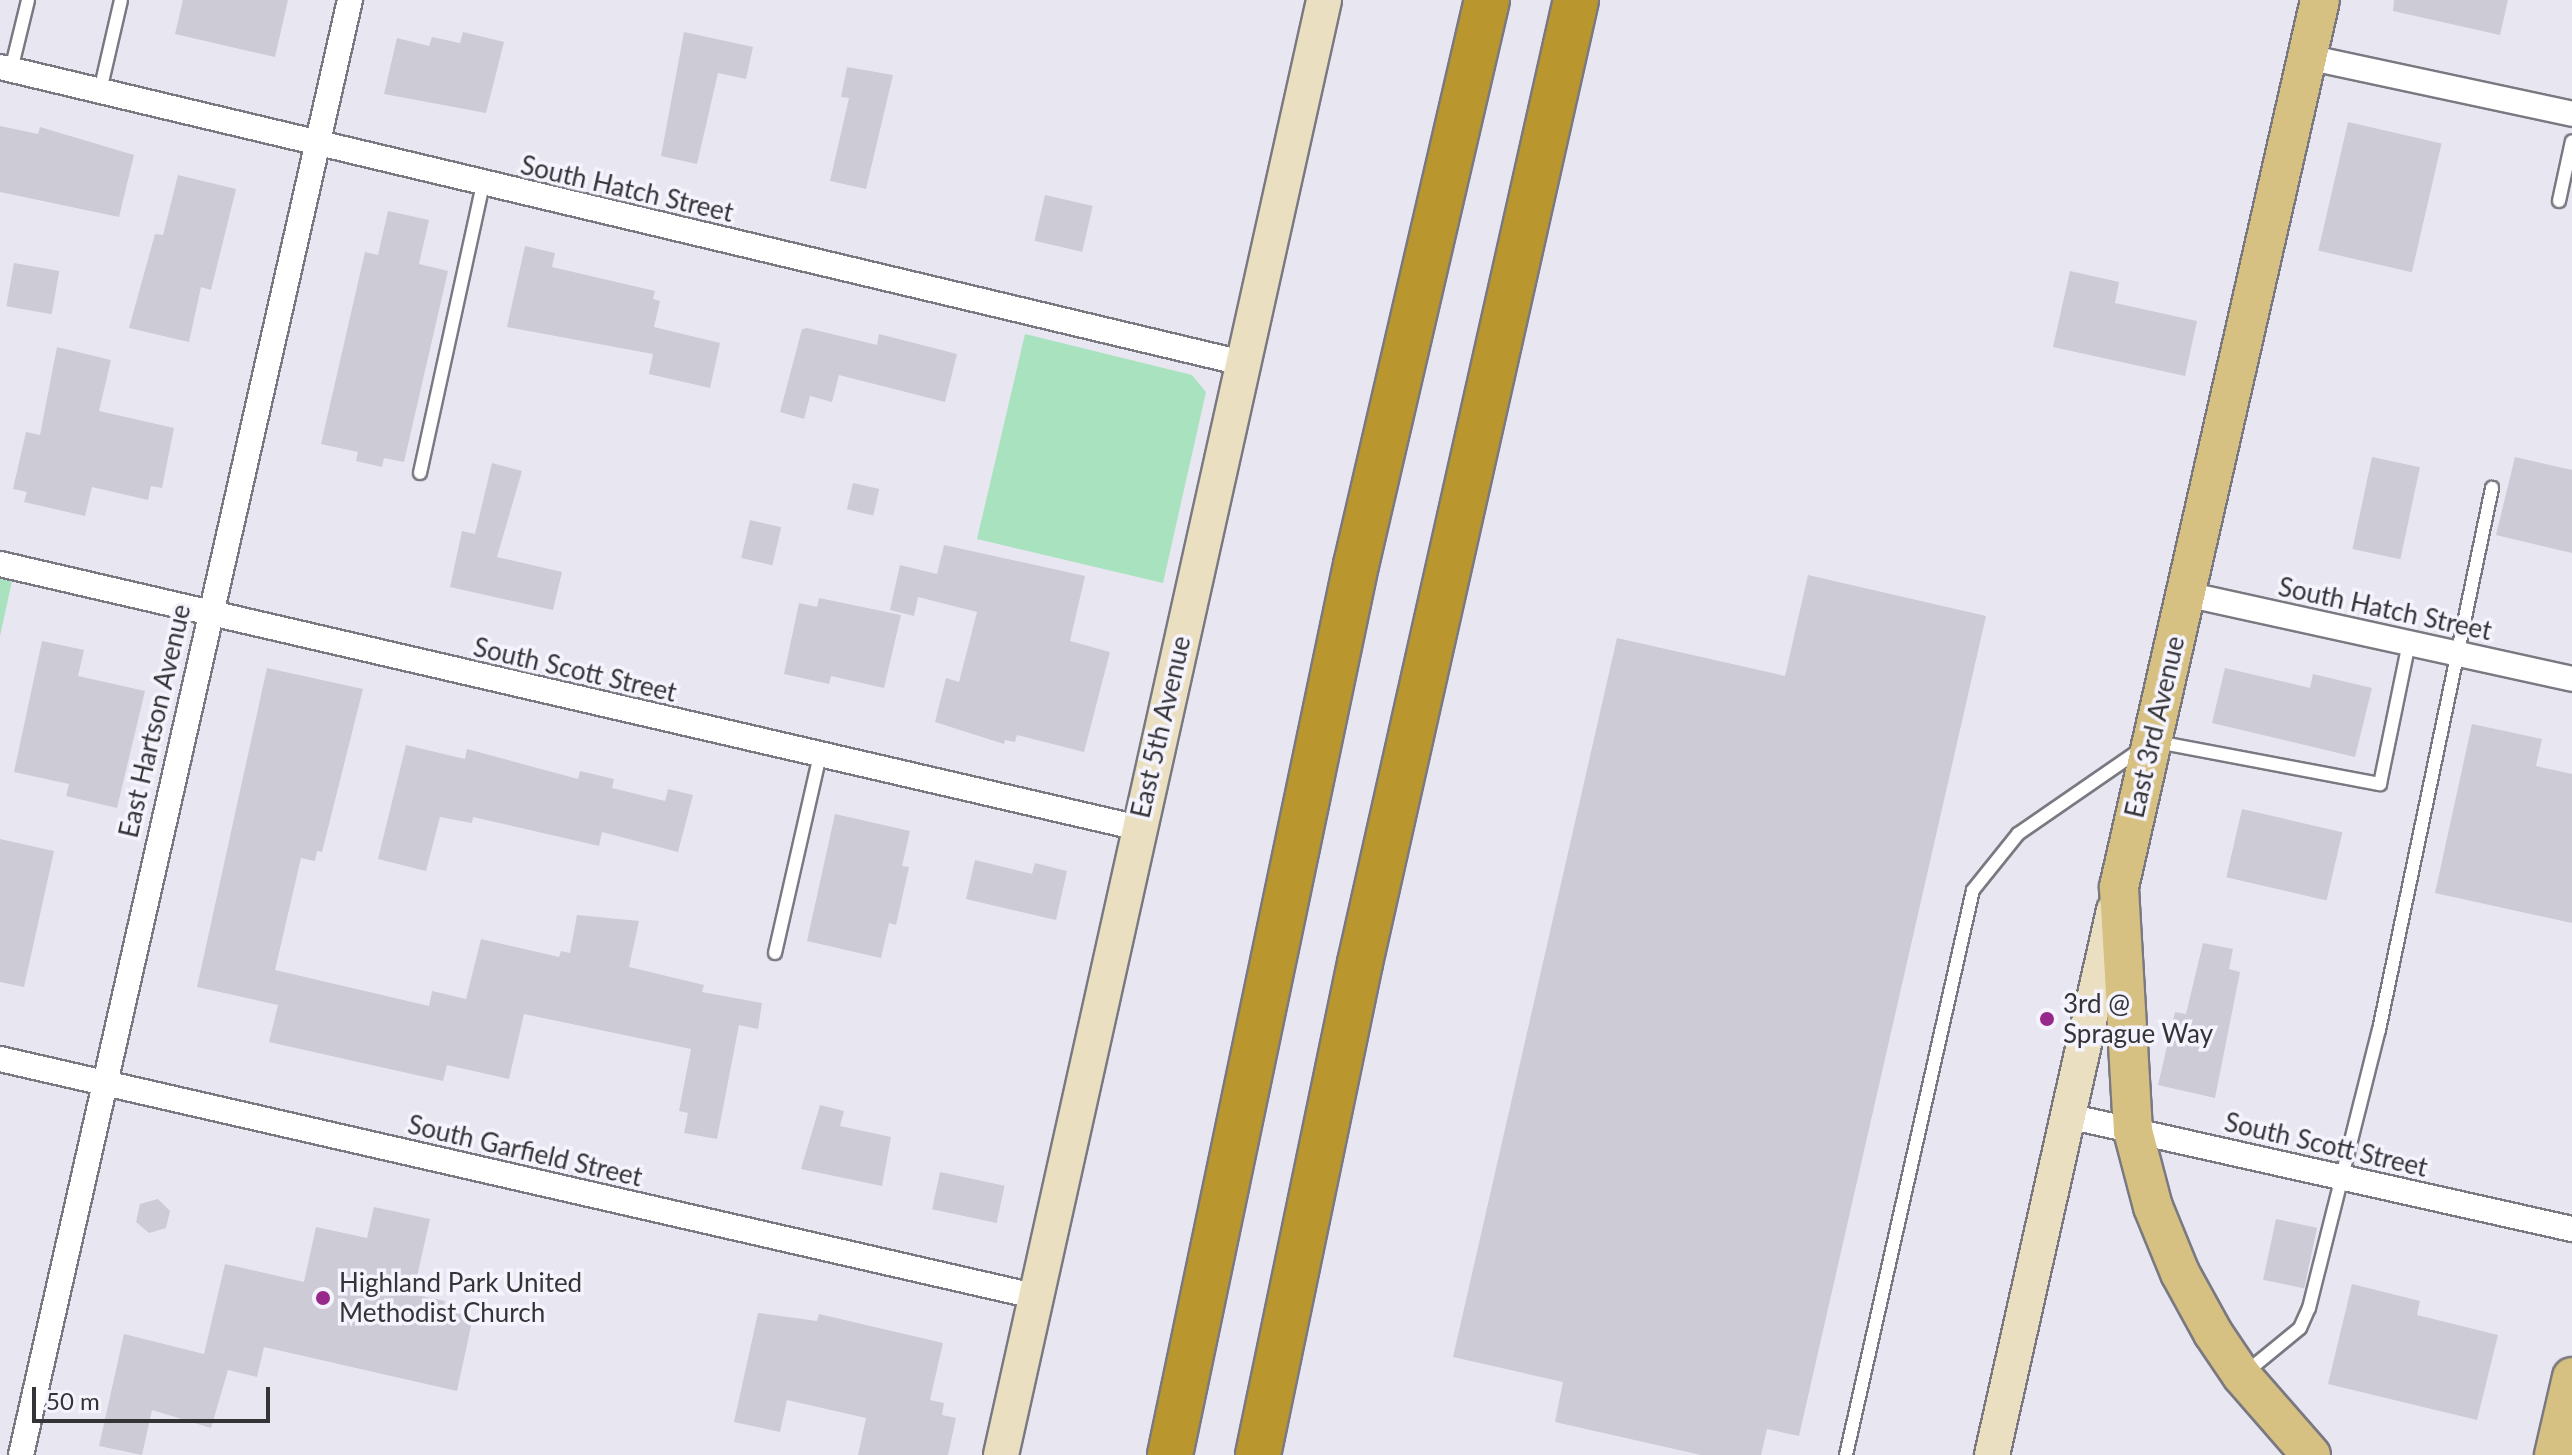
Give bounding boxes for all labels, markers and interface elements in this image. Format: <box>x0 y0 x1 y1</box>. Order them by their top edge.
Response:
street label: South Hatch Street <box>518 149 736 229</box>
street label: South Hatch Street <box>2276 571 2494 647</box>
street label: East Hartson Avenue <box>113 601 197 841</box>
street label: South Scott Street <box>470 631 680 709</box>
street label: East 5th Avenue <box>1125 633 1197 821</box>
street label: East 3rd Avenue <box>2119 633 2191 821</box>
place label: 3rd @ Sprague Way <box>2063 988 2213 1050</box>
marker: 3rd @ Sprague Way <box>2038 1010 2056 1028</box>
street label: South Scott Street <box>2221 1106 2431 1184</box>
street label: South Garfield Street <box>405 1109 645 1193</box>
place label: Highland Park United Methodist Church <box>339 1267 582 1328</box>
marker: Highland Park United Methodist Church <box>314 1289 332 1307</box>
scale bar <box>36 1371 274 1421</box>
text: 50 m <box>46 1386 100 1415</box>

